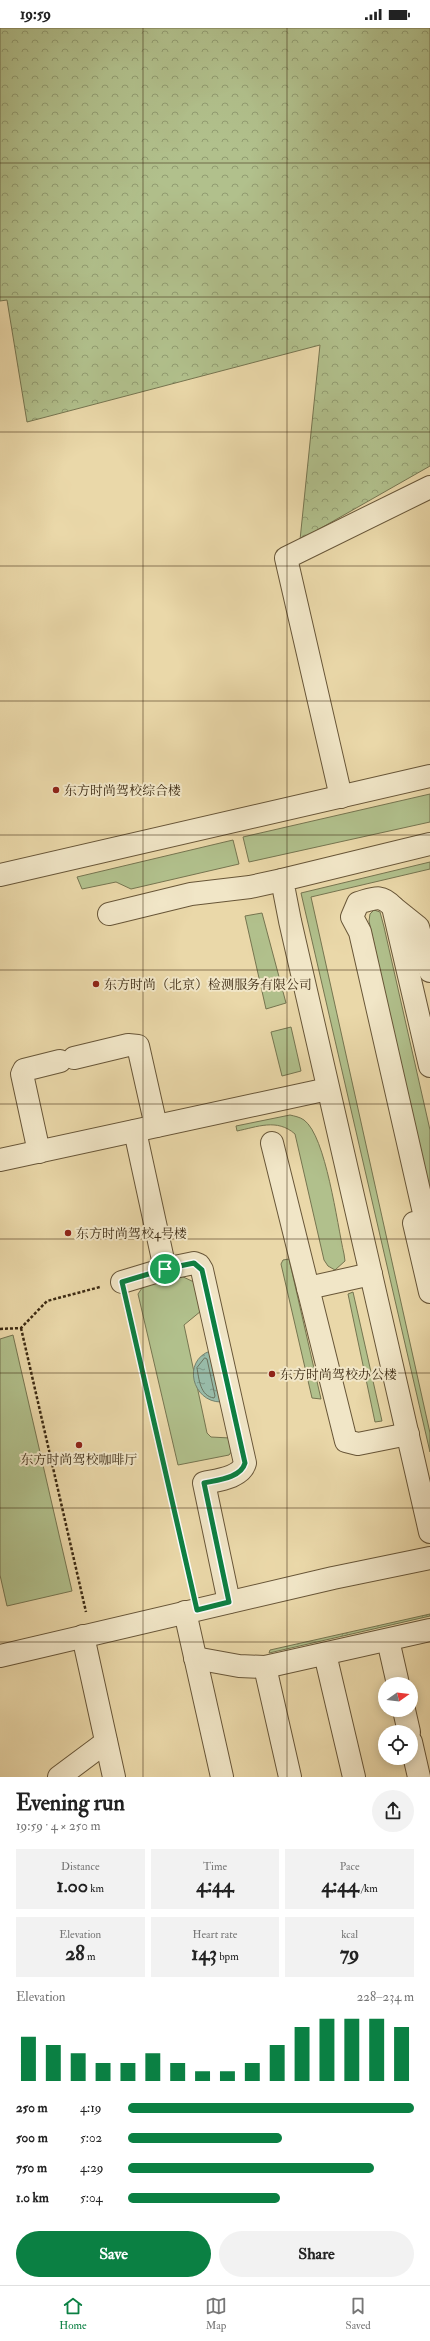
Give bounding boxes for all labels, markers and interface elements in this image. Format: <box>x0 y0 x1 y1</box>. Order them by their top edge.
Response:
text: 19:59 <box>20 5 51 24</box>
place label: 东方时尚驾校综合楼 <box>64 783 181 799</box>
marker: 东方时尚驾校综合楼 <box>51 785 61 795</box>
place label: 东方时尚（北京）检测服务有限公司 <box>104 977 312 993</box>
marker: 东方时尚（北京）检测服务有限公司 <box>91 979 101 989</box>
place label: 东方时尚驾校4号楼 <box>76 1226 187 1242</box>
marker: 东方时尚驾校4号楼 <box>63 1228 73 1238</box>
pin <box>148 1252 182 1286</box>
icon: arrive <box>154 1258 176 1280</box>
place label: 东方时尚驾校办公楼 <box>280 1367 397 1383</box>
marker: 东方时尚驾校办公楼 <box>267 1369 277 1379</box>
marker: 东方时尚驾校咖啡厅 <box>74 1440 84 1450</box>
place label: 东方时尚驾校咖啡厅 <box>20 1452 138 1468</box>
north arrow <box>378 1677 418 1717</box>
map controls <box>378 1677 418 1765</box>
button: locate <box>378 1725 418 1765</box>
text: Evening run <box>16 1789 125 1817</box>
button: share <box>372 1790 414 1832</box>
text: 19:59 · 4 × 250 m <box>16 1818 101 1834</box>
text: Distance <box>61 1860 100 1873</box>
text: Time <box>203 1860 227 1873</box>
text: Pace <box>340 1860 360 1873</box>
text: 1.00 <box>57 1873 88 1898</box>
text: 4:44 <box>196 1873 234 1898</box>
text: 4:44 <box>322 1873 359 1898</box>
text: km <box>88 1882 104 1895</box>
text: /km <box>359 1882 378 1895</box>
text: Elevation <box>59 1928 101 1941</box>
text: Heart rate <box>193 1928 237 1941</box>
text: kcal <box>341 1928 358 1941</box>
text: 28 <box>65 1941 85 1966</box>
text: 143 <box>191 1941 217 1966</box>
text: 79 <box>340 1941 359 1966</box>
text: m <box>85 1950 96 1963</box>
text: bpm <box>217 1950 239 1963</box>
text: Elevation <box>16 1989 66 2005</box>
text: 228–234 m <box>357 1989 414 2005</box>
text: 250 m <box>16 2100 48 2116</box>
text: 4:19 <box>80 2100 101 2116</box>
text: 500 m <box>16 2130 48 2146</box>
text: 5:02 <box>80 2130 102 2146</box>
text: 750 m <box>16 2160 47 2176</box>
text: 4:29 <box>80 2160 103 2176</box>
text: 1.0 km <box>16 2190 49 2206</box>
text: 5:04 <box>80 2190 103 2206</box>
button: Save <box>16 2231 211 2277</box>
button: Share <box>219 2231 414 2277</box>
tab: Home <box>59 2295 87 2332</box>
tab: Map <box>205 2295 227 2332</box>
tab: Saved <box>346 2295 371 2332</box>

